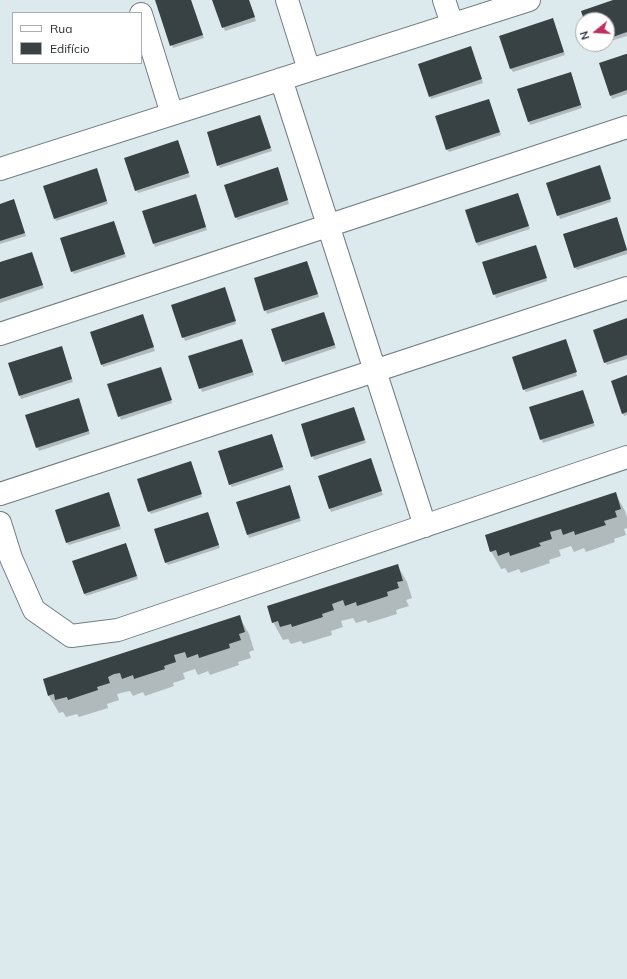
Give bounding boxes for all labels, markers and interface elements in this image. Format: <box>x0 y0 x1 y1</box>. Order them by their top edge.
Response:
legend <box>12 12 142 64</box>
north arrow <box>575 12 615 52</box>
text: Rua <box>50 21 72 36</box>
text: N <box>577 29 592 42</box>
text: Edifício <box>50 41 90 56</box>

